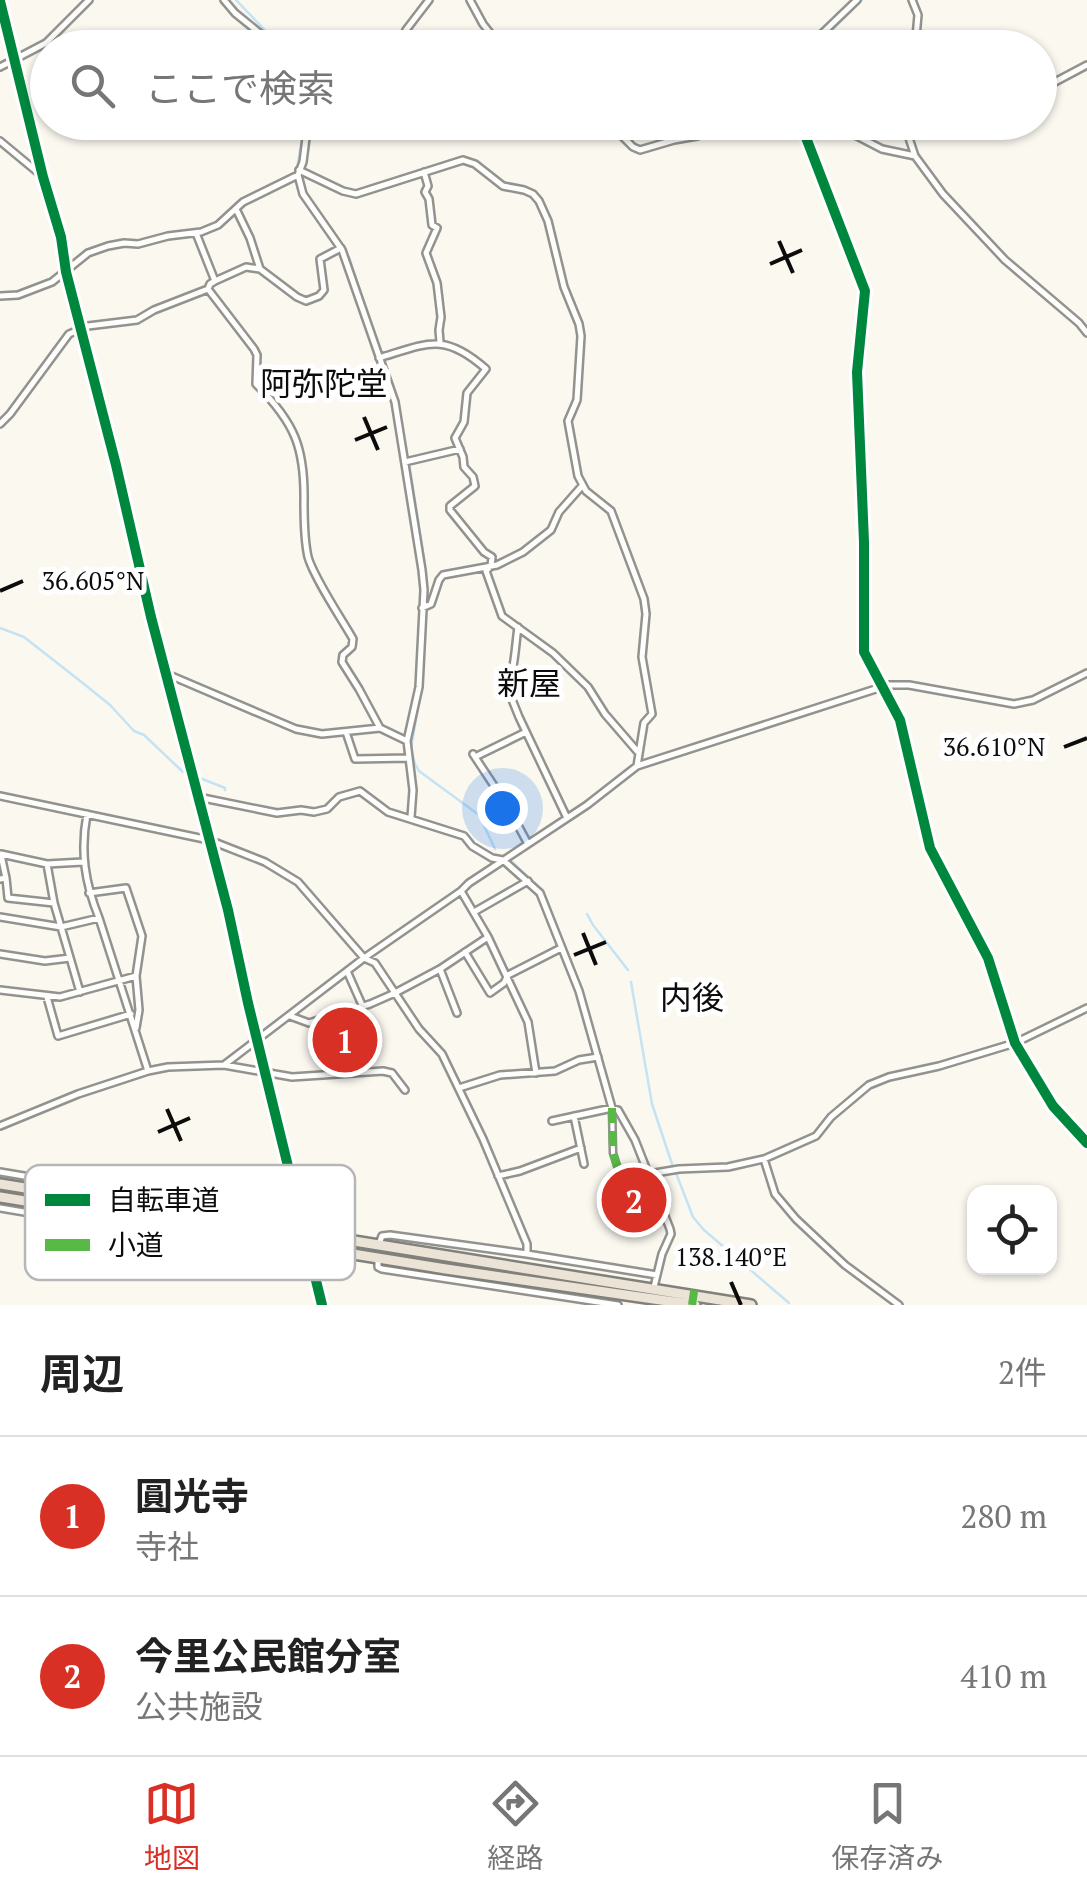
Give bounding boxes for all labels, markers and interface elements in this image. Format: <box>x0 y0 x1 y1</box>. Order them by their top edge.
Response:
search box <box>30 30 1057 140</box>
icon: search <box>65 58 120 113</box>
text: ここで検索 <box>145 63 335 113</box>
district label: 阿弥陀堂 <box>260 362 388 404</box>
text: 36.605°N <box>42 564 144 597</box>
district label: 新屋 <box>497 662 561 704</box>
text: 36.610°N <box>943 730 1045 763</box>
your location <box>477 783 528 834</box>
district label: 内後 <box>660 976 724 1018</box>
pin: 1 <box>312 1002 378 1078</box>
pin: 2 <box>602 1162 666 1238</box>
legend <box>25 1165 355 1280</box>
text: 自転車道 <box>108 1181 220 1218</box>
map controls <box>967 1185 1057 1275</box>
button: locate <box>967 1185 1057 1275</box>
text: 小道 <box>108 1226 164 1263</box>
text: 138.140°E <box>675 1240 787 1273</box>
text: 周辺 <box>40 1345 124 1401</box>
text: 2件 <box>998 1351 1047 1393</box>
text: 圓光寺 <box>135 1471 249 1521</box>
text: 1 <box>63 1495 82 1537</box>
text: 280 m <box>960 1495 1047 1537</box>
text: 寺社 <box>135 1525 199 1567</box>
text: 今里公民館分室 <box>135 1631 401 1681</box>
text: 2 <box>63 1655 82 1697</box>
text: 410 m <box>960 1655 1047 1697</box>
text: 公共施設 <box>135 1685 263 1727</box>
tab: 地図 <box>144 1776 200 1876</box>
tab: 経路 <box>487 1776 543 1876</box>
tab: 保存済み <box>831 1776 943 1876</box>

